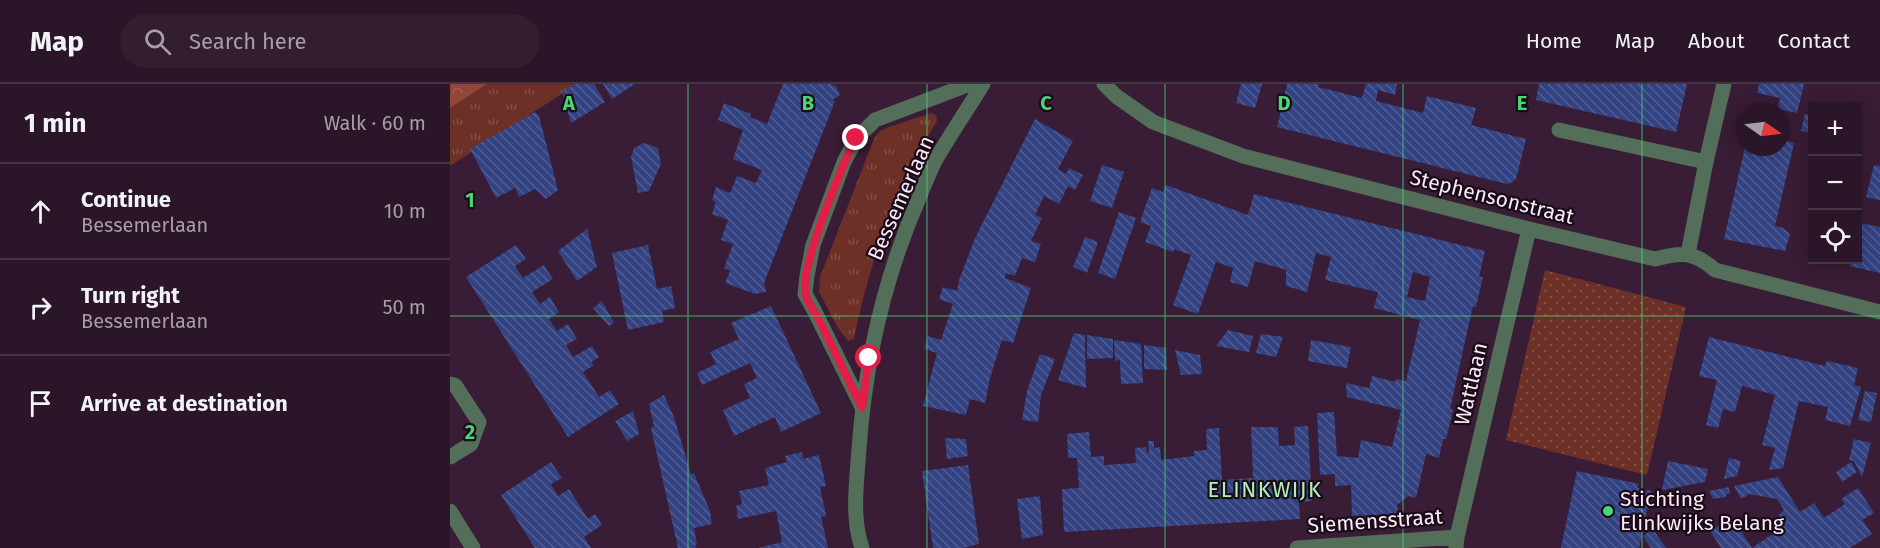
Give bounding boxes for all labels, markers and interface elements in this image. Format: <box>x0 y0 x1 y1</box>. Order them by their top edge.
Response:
search box <box>120 14 540 68</box>
text: Map <box>30 25 84 58</box>
icon: search <box>141 25 174 58</box>
text: Search here <box>189 28 307 55</box>
text: Home <box>1526 28 1582 54</box>
text: Map <box>1615 28 1655 54</box>
text: About <box>1688 28 1745 54</box>
text: Contact <box>1778 28 1850 54</box>
text: A <box>562 91 576 115</box>
text: B <box>802 91 814 115</box>
text: C <box>1040 91 1052 115</box>
text: D <box>1277 91 1291 115</box>
text: E <box>1517 91 1527 115</box>
north arrow <box>1736 102 1790 156</box>
map controls <box>1808 102 1862 264</box>
button: + <box>1808 102 1862 156</box>
text: 1 min <box>24 108 87 139</box>
text: Walk · 60 m <box>324 111 426 135</box>
route end <box>842 124 868 150</box>
street label: Bessemerlaan <box>862 132 940 264</box>
button: − <box>1808 156 1862 210</box>
street label: Stephensonstraat <box>1407 164 1577 230</box>
text: Continue <box>81 186 171 213</box>
text: 1 <box>465 188 475 212</box>
icon: ahead <box>24 195 57 228</box>
text: 10 m <box>384 199 426 223</box>
button: locate <box>1808 210 1862 264</box>
text: Bessemerlaan <box>81 213 208 237</box>
text: Turn right <box>81 282 180 309</box>
icon: right <box>24 291 57 324</box>
text: 50 m <box>382 295 426 319</box>
text: Bessemerlaan <box>81 309 208 333</box>
street label: Wattlaan <box>1449 340 1493 428</box>
route start <box>855 344 881 370</box>
icon: arrive <box>24 387 57 420</box>
text: Arrive at destination <box>81 390 288 417</box>
text: 2 <box>465 420 475 444</box>
district label: ELINKWIJK <box>1207 476 1323 503</box>
place label: Stichting Elinkwijks Belang <box>1620 486 1784 536</box>
street label: Siemensstraat <box>1307 503 1444 539</box>
marker: Stichting Elinkwijks Belang <box>1601 504 1615 518</box>

